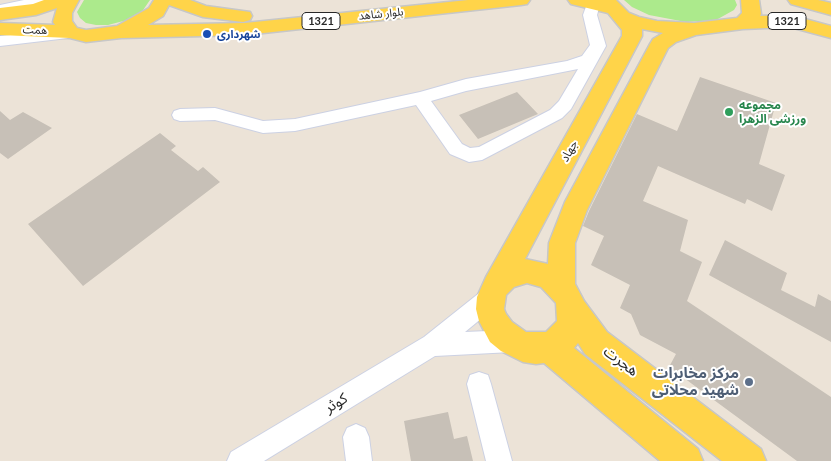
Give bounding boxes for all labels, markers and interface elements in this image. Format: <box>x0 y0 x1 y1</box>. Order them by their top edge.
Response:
street label: بلوار شاهد <box>358 5 404 23</box>
road number: 1321 <box>302 12 340 30</box>
road number: 1321 <box>768 12 806 30</box>
street label: همت <box>22 23 48 37</box>
place label: شهرداری <box>217 27 261 41</box>
marker: شهرداری <box>201 28 213 40</box>
place label: مجموعه ورزشی الزهرا <box>739 98 806 126</box>
marker: مجموعه ورزشی الزهرا <box>723 106 735 118</box>
street label: جهاد <box>557 138 581 164</box>
street label: هجرت <box>600 342 642 380</box>
place label: مرکز مخابرات شهید محلاتی <box>652 364 739 399</box>
marker: مرکز مخابرات شهید محلاتی <box>743 376 755 388</box>
street label: کوثر <box>321 389 351 417</box>

